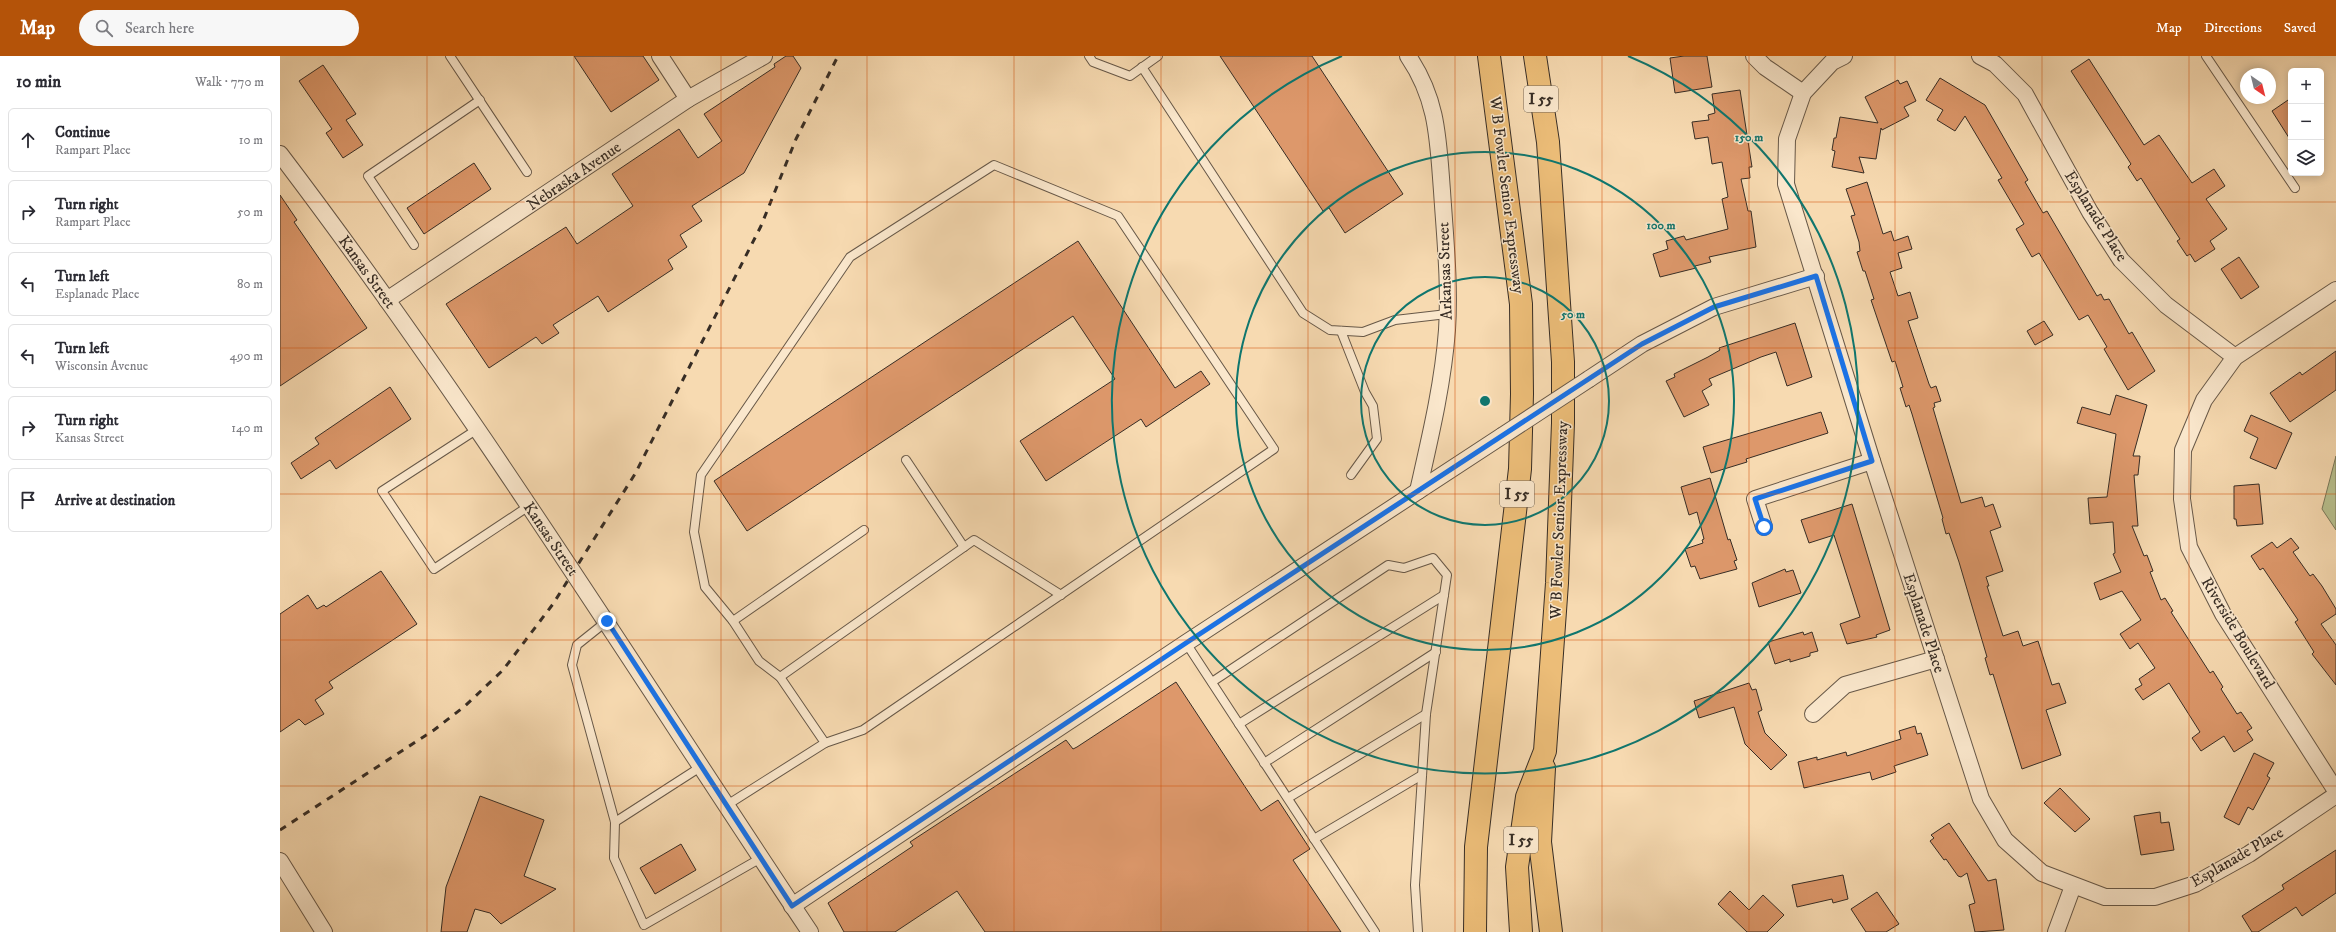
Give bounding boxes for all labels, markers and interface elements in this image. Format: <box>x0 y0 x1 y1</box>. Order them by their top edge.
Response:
search box <box>79 10 359 46</box>
text: Map <box>20 17 55 40</box>
icon: search <box>93 17 115 39</box>
text: Search here <box>125 19 194 38</box>
text: Map <box>2156 19 2182 37</box>
text: Directions <box>2204 19 2262 37</box>
text: Saved <box>2284 19 2316 37</box>
north arrow <box>2240 68 2276 104</box>
map controls <box>2288 68 2324 176</box>
button: + <box>2288 68 2324 104</box>
text: 10 min <box>16 71 61 93</box>
text: Walk · 770 m <box>195 74 264 90</box>
road number: I 55 <box>1524 86 1558 112</box>
street label: W B Fowler Senior Expressway <box>1485 94 1529 295</box>
button: − <box>2288 104 2324 140</box>
text: Continue <box>55 123 110 142</box>
icon: ahead <box>17 129 39 151</box>
text: 150 m <box>1735 130 1763 145</box>
text: 10 m <box>239 132 263 148</box>
street label: Nebraska Avenue <box>523 137 625 215</box>
button: layers <box>2288 140 2324 176</box>
text: Rampart Place <box>55 142 131 158</box>
street label: Esplanade Place <box>2060 167 2132 266</box>
text: Turn right <box>55 195 118 214</box>
icon: right <box>17 201 39 223</box>
text: 50 m <box>237 204 263 220</box>
text: Rampart Place <box>55 214 131 230</box>
text: 100 m <box>1647 218 1675 233</box>
street label: Arkansas Street <box>1433 222 1457 320</box>
street label: Kansas Street <box>334 232 400 312</box>
text: Turn left <box>55 267 109 286</box>
icon: left <box>17 273 39 295</box>
text: 80 m <box>237 276 263 292</box>
text: Esplanade Place <box>55 286 139 302</box>
text: 50 m <box>1560 307 1585 322</box>
text: Turn left <box>55 339 109 358</box>
icon: left <box>17 345 39 367</box>
text: 490 m <box>229 348 263 364</box>
text: Wisconsin Avenue <box>55 358 148 374</box>
centre of rings <box>1478 394 1492 408</box>
text: Turn right <box>55 411 118 430</box>
icon: right <box>17 417 39 439</box>
text: 140 m <box>231 420 263 436</box>
street label: W B Fowler Senior Expressway <box>1546 420 1572 621</box>
text: Kansas Street <box>55 430 124 446</box>
road number: I 55 <box>1500 481 1534 507</box>
icon: arrive <box>17 489 39 511</box>
text: Arrive at destination <box>55 491 175 510</box>
street label: Kansas Street <box>519 498 583 580</box>
route start <box>1755 518 1773 536</box>
street label: Esplanade Place <box>1898 571 1950 676</box>
street label: Riverside Boulevard <box>2197 574 2279 692</box>
route end <box>598 612 616 630</box>
street label: Esplanade Place <box>2187 822 2287 892</box>
road number: I 55 <box>1504 827 1538 853</box>

